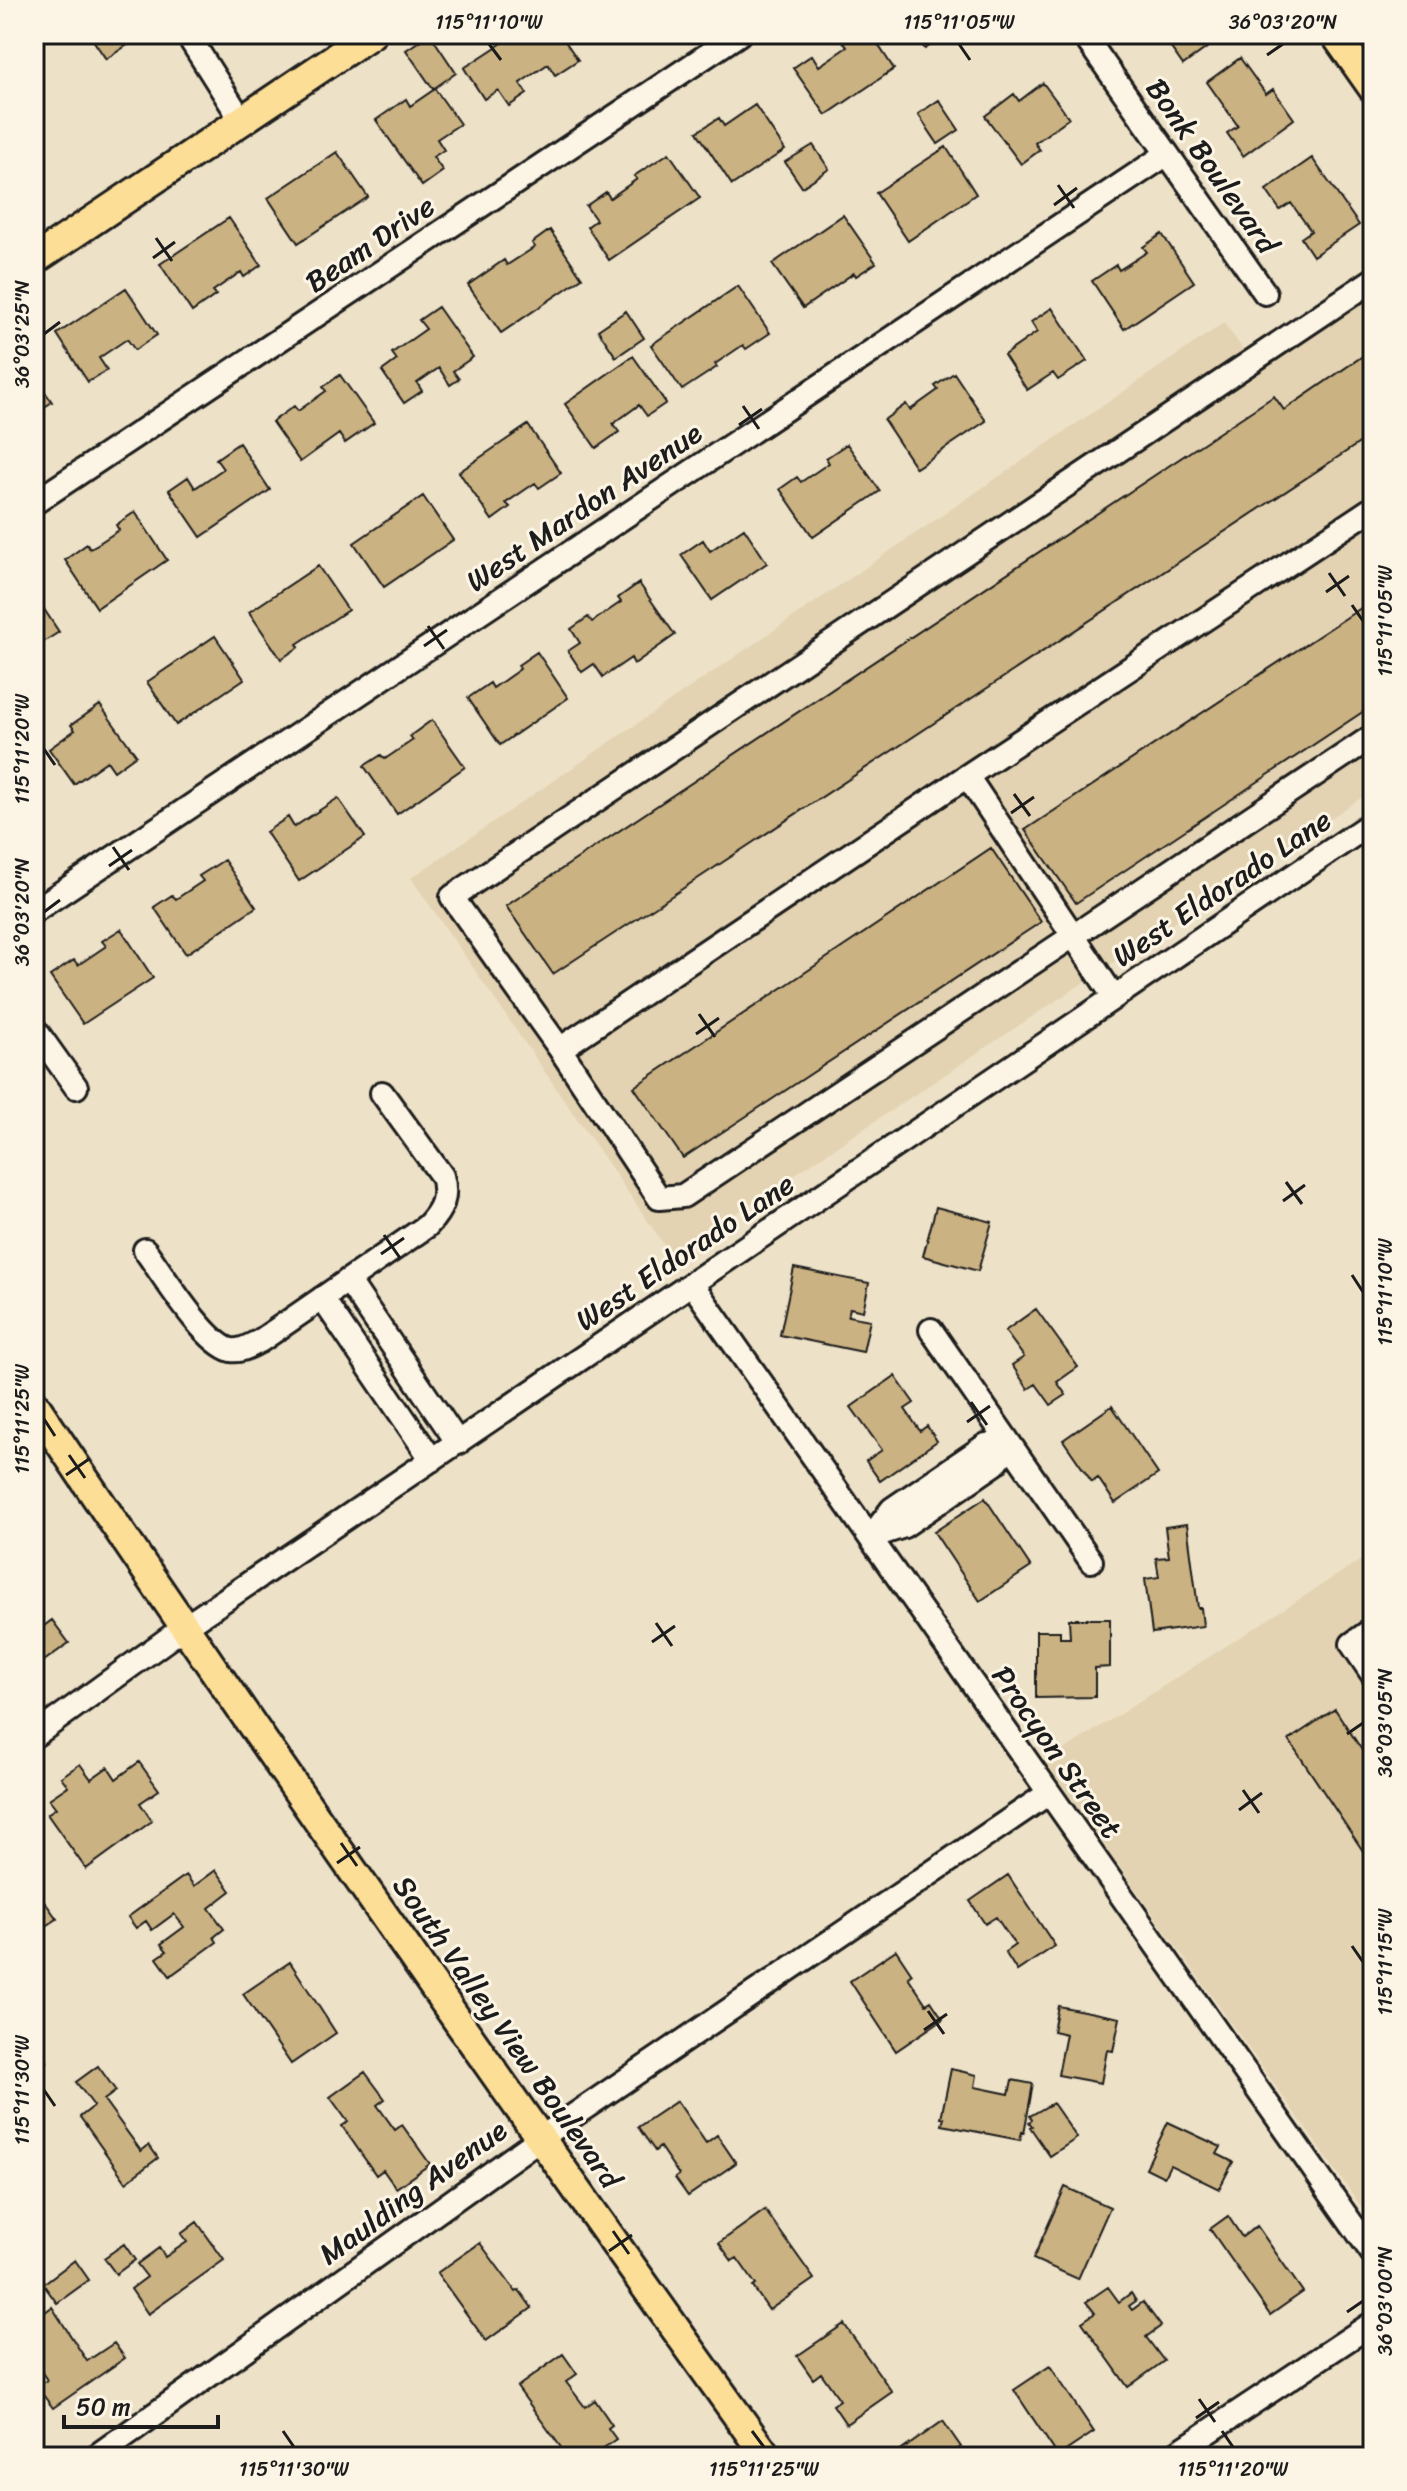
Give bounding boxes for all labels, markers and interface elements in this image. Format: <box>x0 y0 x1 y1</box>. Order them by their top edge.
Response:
text: 115°11'10"W <box>435 5 543 40</box>
text: 115°11'05"W <box>903 5 1015 40</box>
text: 36°03'20"N <box>1229 5 1337 40</box>
street label: Bonk Boulevard <box>1131 66 1294 268</box>
street label: Beam Drive <box>293 180 447 308</box>
text: 36°03'25"N <box>5 280 40 388</box>
street label: West Mardon Avenue <box>454 407 714 607</box>
text: 115°11'05"W <box>1368 565 1403 677</box>
text: 115°11'20"W <box>5 693 40 804</box>
street label: West Eldorado Lane <box>1101 794 1343 982</box>
text: 36°03'20"N <box>5 858 40 966</box>
street label: West Eldorado Lane <box>564 1158 806 1346</box>
text: 115°11'10"W <box>1368 1238 1403 1346</box>
text: 115°11'25"W <box>5 1363 40 1474</box>
street label: Procyon Street <box>977 1654 1137 1850</box>
text: 36°03'05"N <box>1368 1668 1403 1777</box>
street label: South Valley View Boulevard <box>378 1864 637 2202</box>
text: 115°11'15"W <box>1368 1908 1403 2016</box>
text: 115°11'30"W <box>5 2034 40 2145</box>
street label: Maulding Avenue <box>307 2105 519 2279</box>
text: 36°03'00"N <box>1368 2246 1403 2356</box>
scale bar <box>64 2379 218 2429</box>
text: 50 m <box>76 2386 131 2428</box>
text: 115°11'30"W <box>239 2452 350 2487</box>
text: 115°11'25"W <box>709 2452 820 2487</box>
text: 115°11'20"W <box>1178 2452 1289 2487</box>

